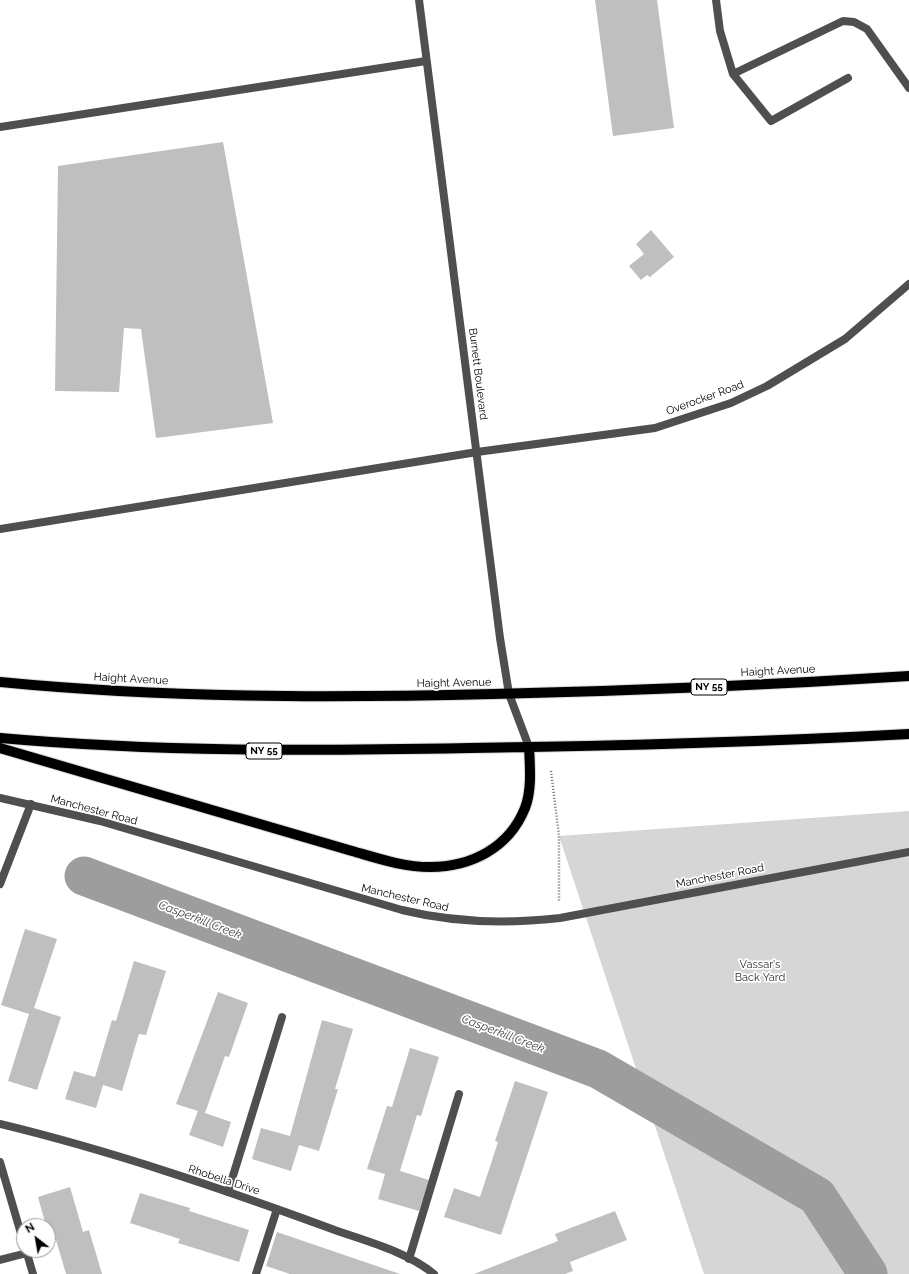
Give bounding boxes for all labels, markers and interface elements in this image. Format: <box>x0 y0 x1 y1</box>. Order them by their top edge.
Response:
street label: Burnett Boulevard <box>466 327 490 421</box>
street label: Overocker Road <box>664 378 746 418</box>
street label: Haight Avenue <box>740 662 816 680</box>
street label: Haight Avenue <box>93 670 169 688</box>
street label: Haight Avenue <box>417 676 491 690</box>
road number: NY 55 <box>691 679 727 695</box>
road number: NY 55 <box>246 743 282 759</box>
street label: Manchester Road <box>49 792 139 828</box>
street label: Manchester Road <box>675 861 765 891</box>
street label: Manchester Road <box>360 882 450 914</box>
water label: Casperkill Creek <box>156 898 244 942</box>
park label: Vassar's Back Yard <box>735 958 785 984</box>
water label: Casperkill Creek <box>459 1012 547 1056</box>
street label: Rhobella Drive <box>187 1162 261 1198</box>
north arrow <box>16 1218 56 1258</box>
text: N <box>23 1220 37 1236</box>

